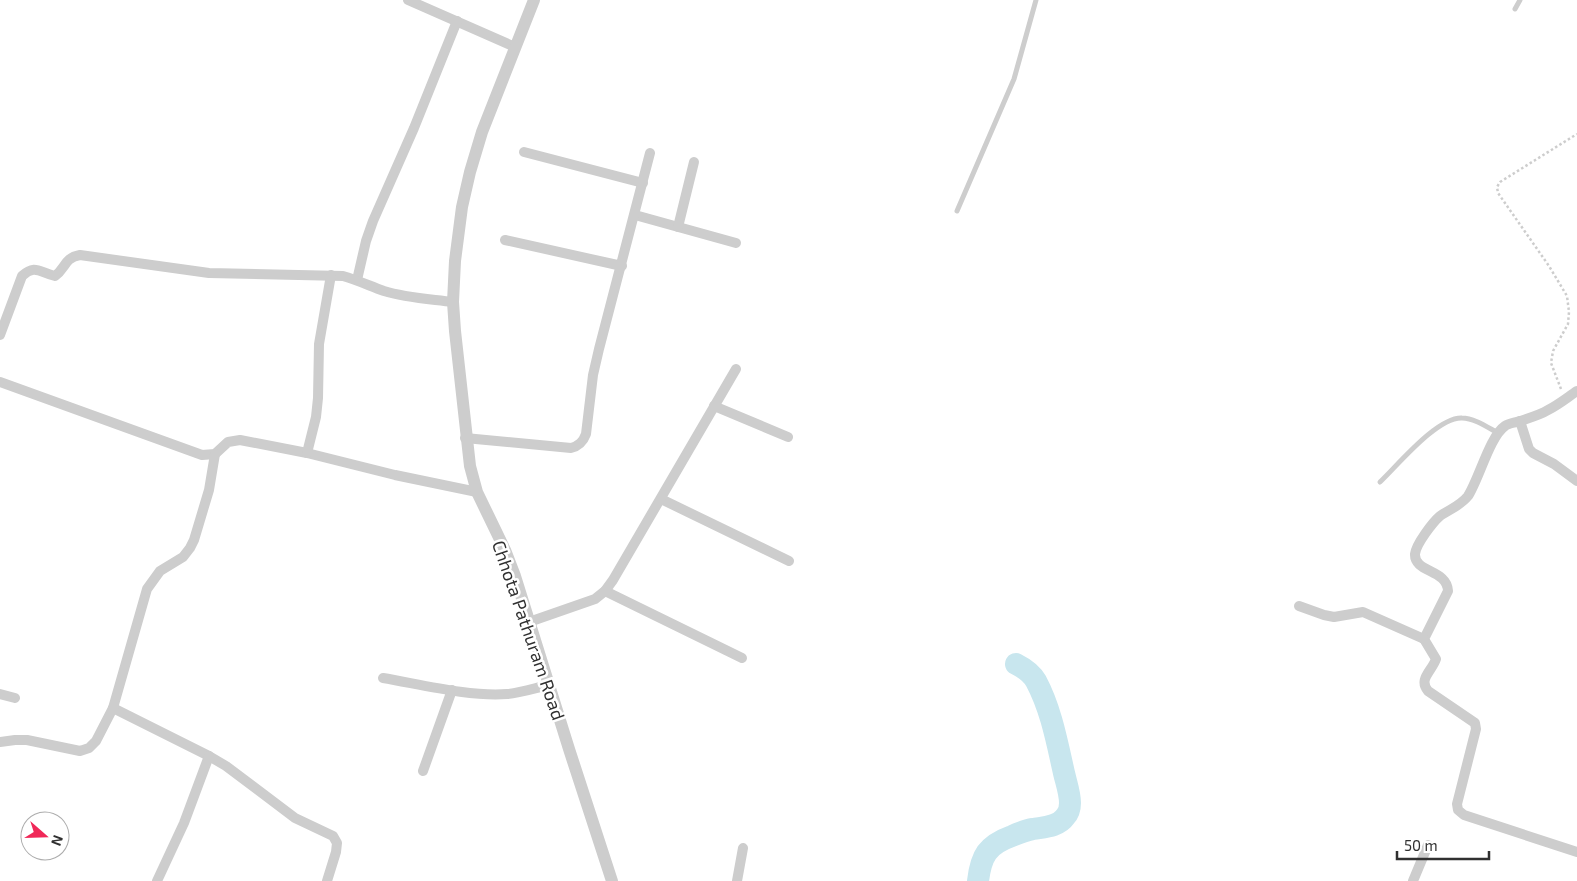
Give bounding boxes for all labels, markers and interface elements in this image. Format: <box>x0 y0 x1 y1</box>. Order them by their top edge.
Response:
street label: Chhota Pathuram Road <box>488 537 570 723</box>
north arrow <box>20 811 70 861</box>
scale bar <box>1397 828 1490 860</box>
text: N <box>48 833 67 848</box>
text: 50 m <box>1404 836 1438 854</box>

